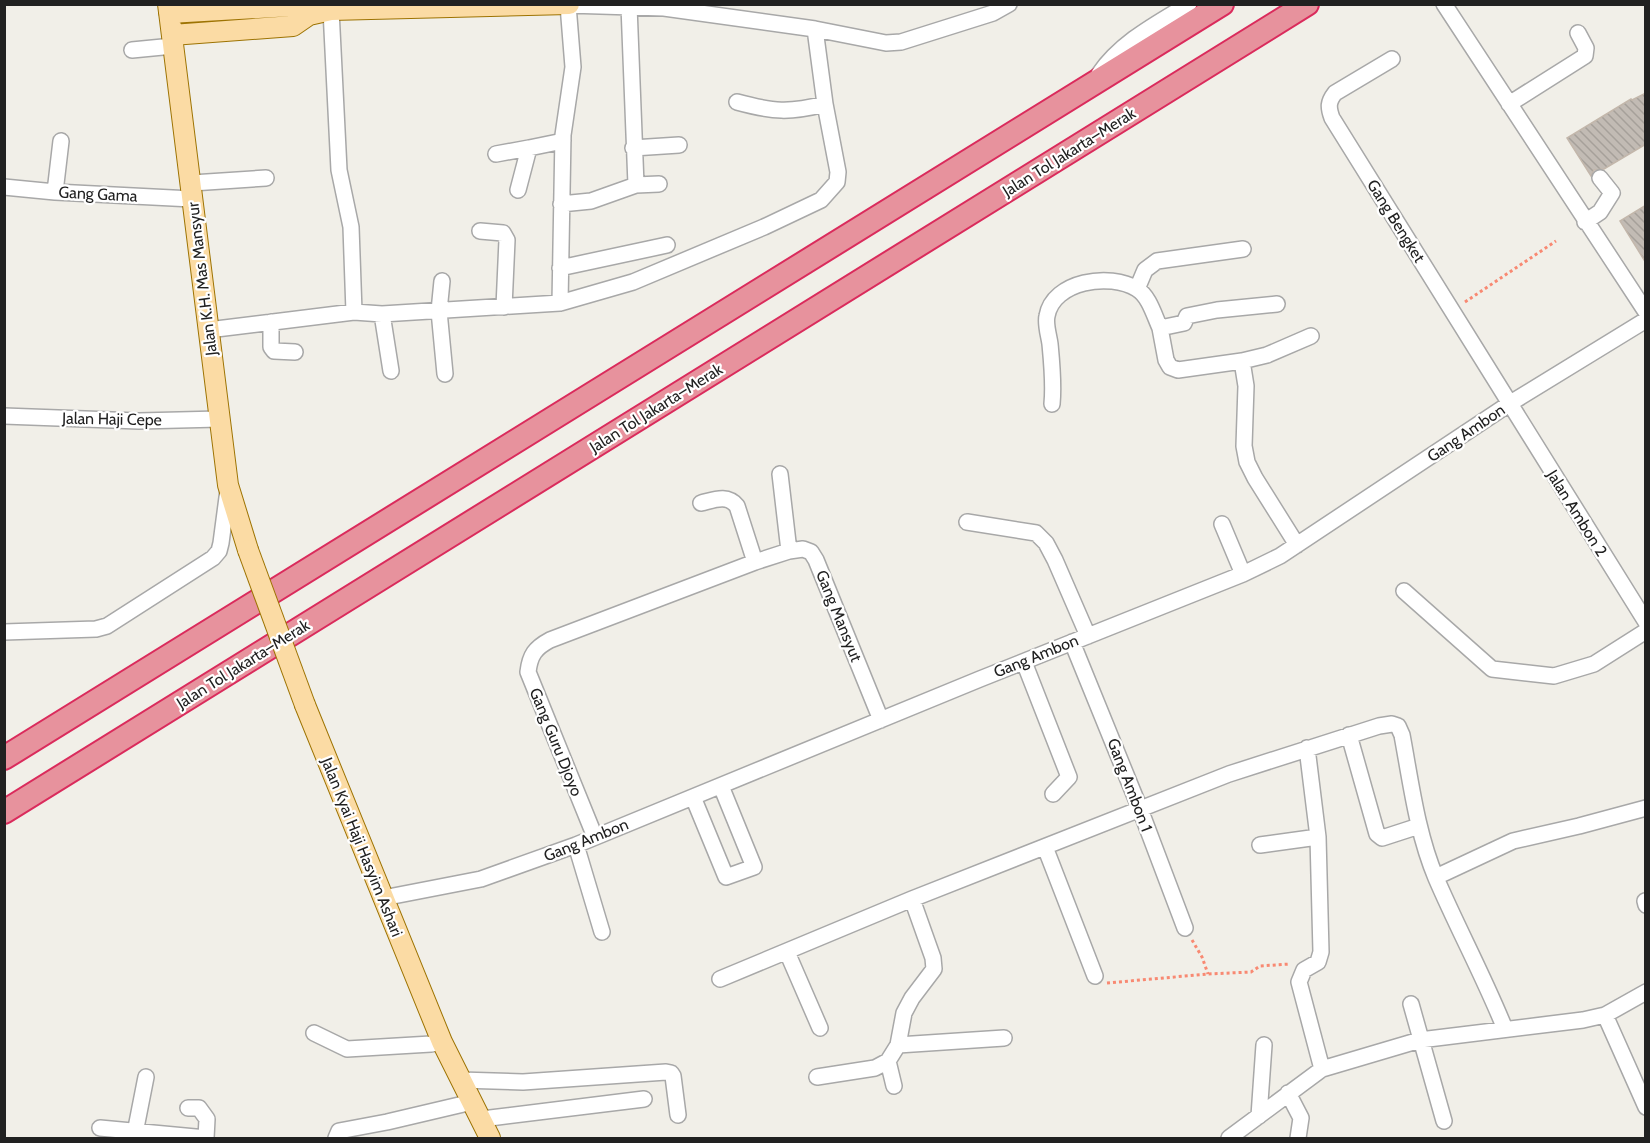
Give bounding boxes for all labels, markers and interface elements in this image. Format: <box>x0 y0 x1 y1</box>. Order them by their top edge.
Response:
street label: Jalan Tol Jakarta–Merak <box>998 103 1140 201</box>
street label: Gang Bengket <box>1363 176 1429 266</box>
street label: Gang Gama <box>58 182 138 206</box>
street label: Jalan K.H. Mas Mansyur <box>183 200 221 358</box>
street label: Jalan Tol Jakarta–Merak <box>585 359 727 457</box>
street label: Gang Ambon <box>1424 400 1508 466</box>
street label: Jalan Haji Cepe <box>61 409 162 429</box>
street label: Jalan Ambon 2 <box>1542 466 1611 560</box>
street label: Gang Mansyut <box>812 567 866 665</box>
street label: Jalan Tol Jakarta–Merak <box>172 615 314 713</box>
street label: Gang Ambon <box>991 630 1081 682</box>
street label: Gang Guru Djoyo <box>526 685 586 799</box>
street label: Gang Ambon 1 <box>1104 736 1156 834</box>
street label: Jalan Kyai Haji Hasyim Ashari <box>317 754 407 939</box>
street label: Gang Ambon <box>541 814 631 866</box>

